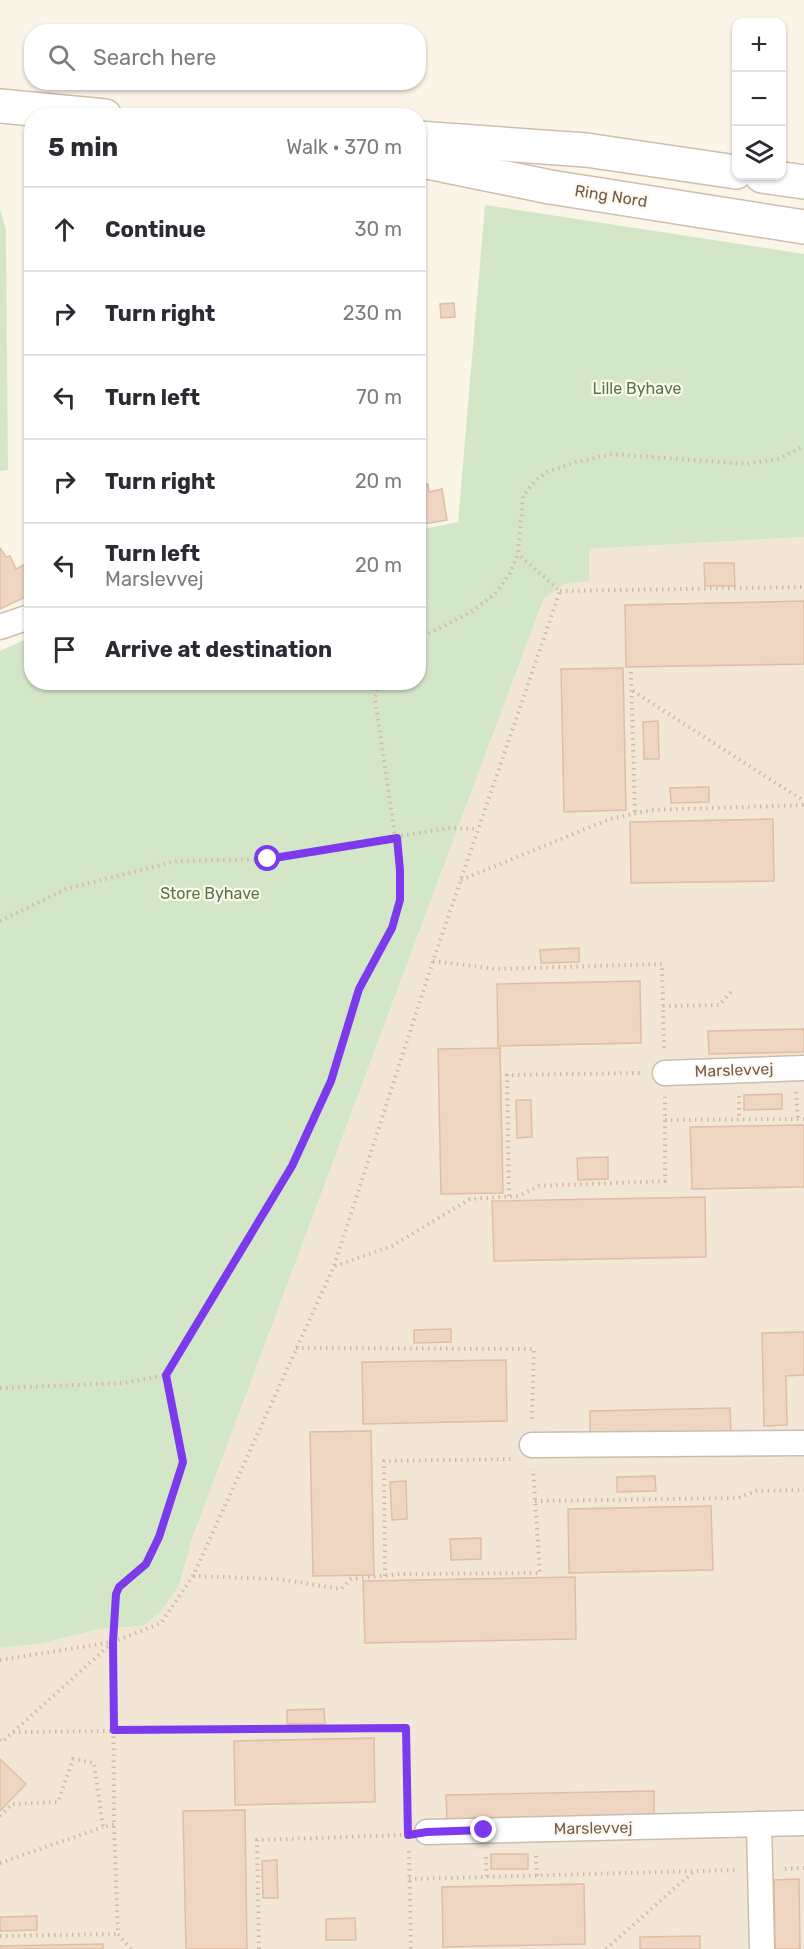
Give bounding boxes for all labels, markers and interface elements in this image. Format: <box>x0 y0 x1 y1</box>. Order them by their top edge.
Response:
map controls <box>732 18 786 180</box>
button: + <box>732 18 786 72</box>
search box <box>24 24 426 90</box>
icon: search <box>45 41 78 74</box>
text: Search here <box>93 44 216 71</box>
button: − <box>732 72 786 126</box>
button: layers <box>732 126 786 180</box>
text: 5 min <box>48 132 118 163</box>
text: Walk · 370 m <box>286 135 402 159</box>
street label: Ring Nord <box>573 181 649 211</box>
icon: ahead <box>48 213 81 246</box>
text: Continue <box>105 216 206 243</box>
text: 30 m <box>355 217 402 241</box>
icon: right <box>48 297 81 330</box>
text: Turn right <box>105 300 215 327</box>
text: 230 m <box>343 301 402 325</box>
park label: Lille Byhave <box>593 379 682 398</box>
icon: left <box>48 381 81 414</box>
text: Turn left <box>105 384 200 411</box>
text: 70 m <box>356 385 402 409</box>
icon: right <box>48 465 81 498</box>
text: Turn right <box>105 468 215 495</box>
text: 20 m <box>355 469 402 493</box>
text: Turn left <box>105 540 200 567</box>
icon: left <box>48 549 81 582</box>
text: 20 m <box>355 553 402 577</box>
text: Marslevvej <box>105 567 204 591</box>
icon: arrive <box>48 633 81 666</box>
text: Arrive at destination <box>105 636 332 663</box>
route start <box>254 845 280 871</box>
park label: Store Byhave <box>160 884 260 903</box>
street label: Marslevvej <box>694 1059 774 1081</box>
route end <box>470 1816 496 1842</box>
street label: Marslevvej <box>553 1818 633 1838</box>

